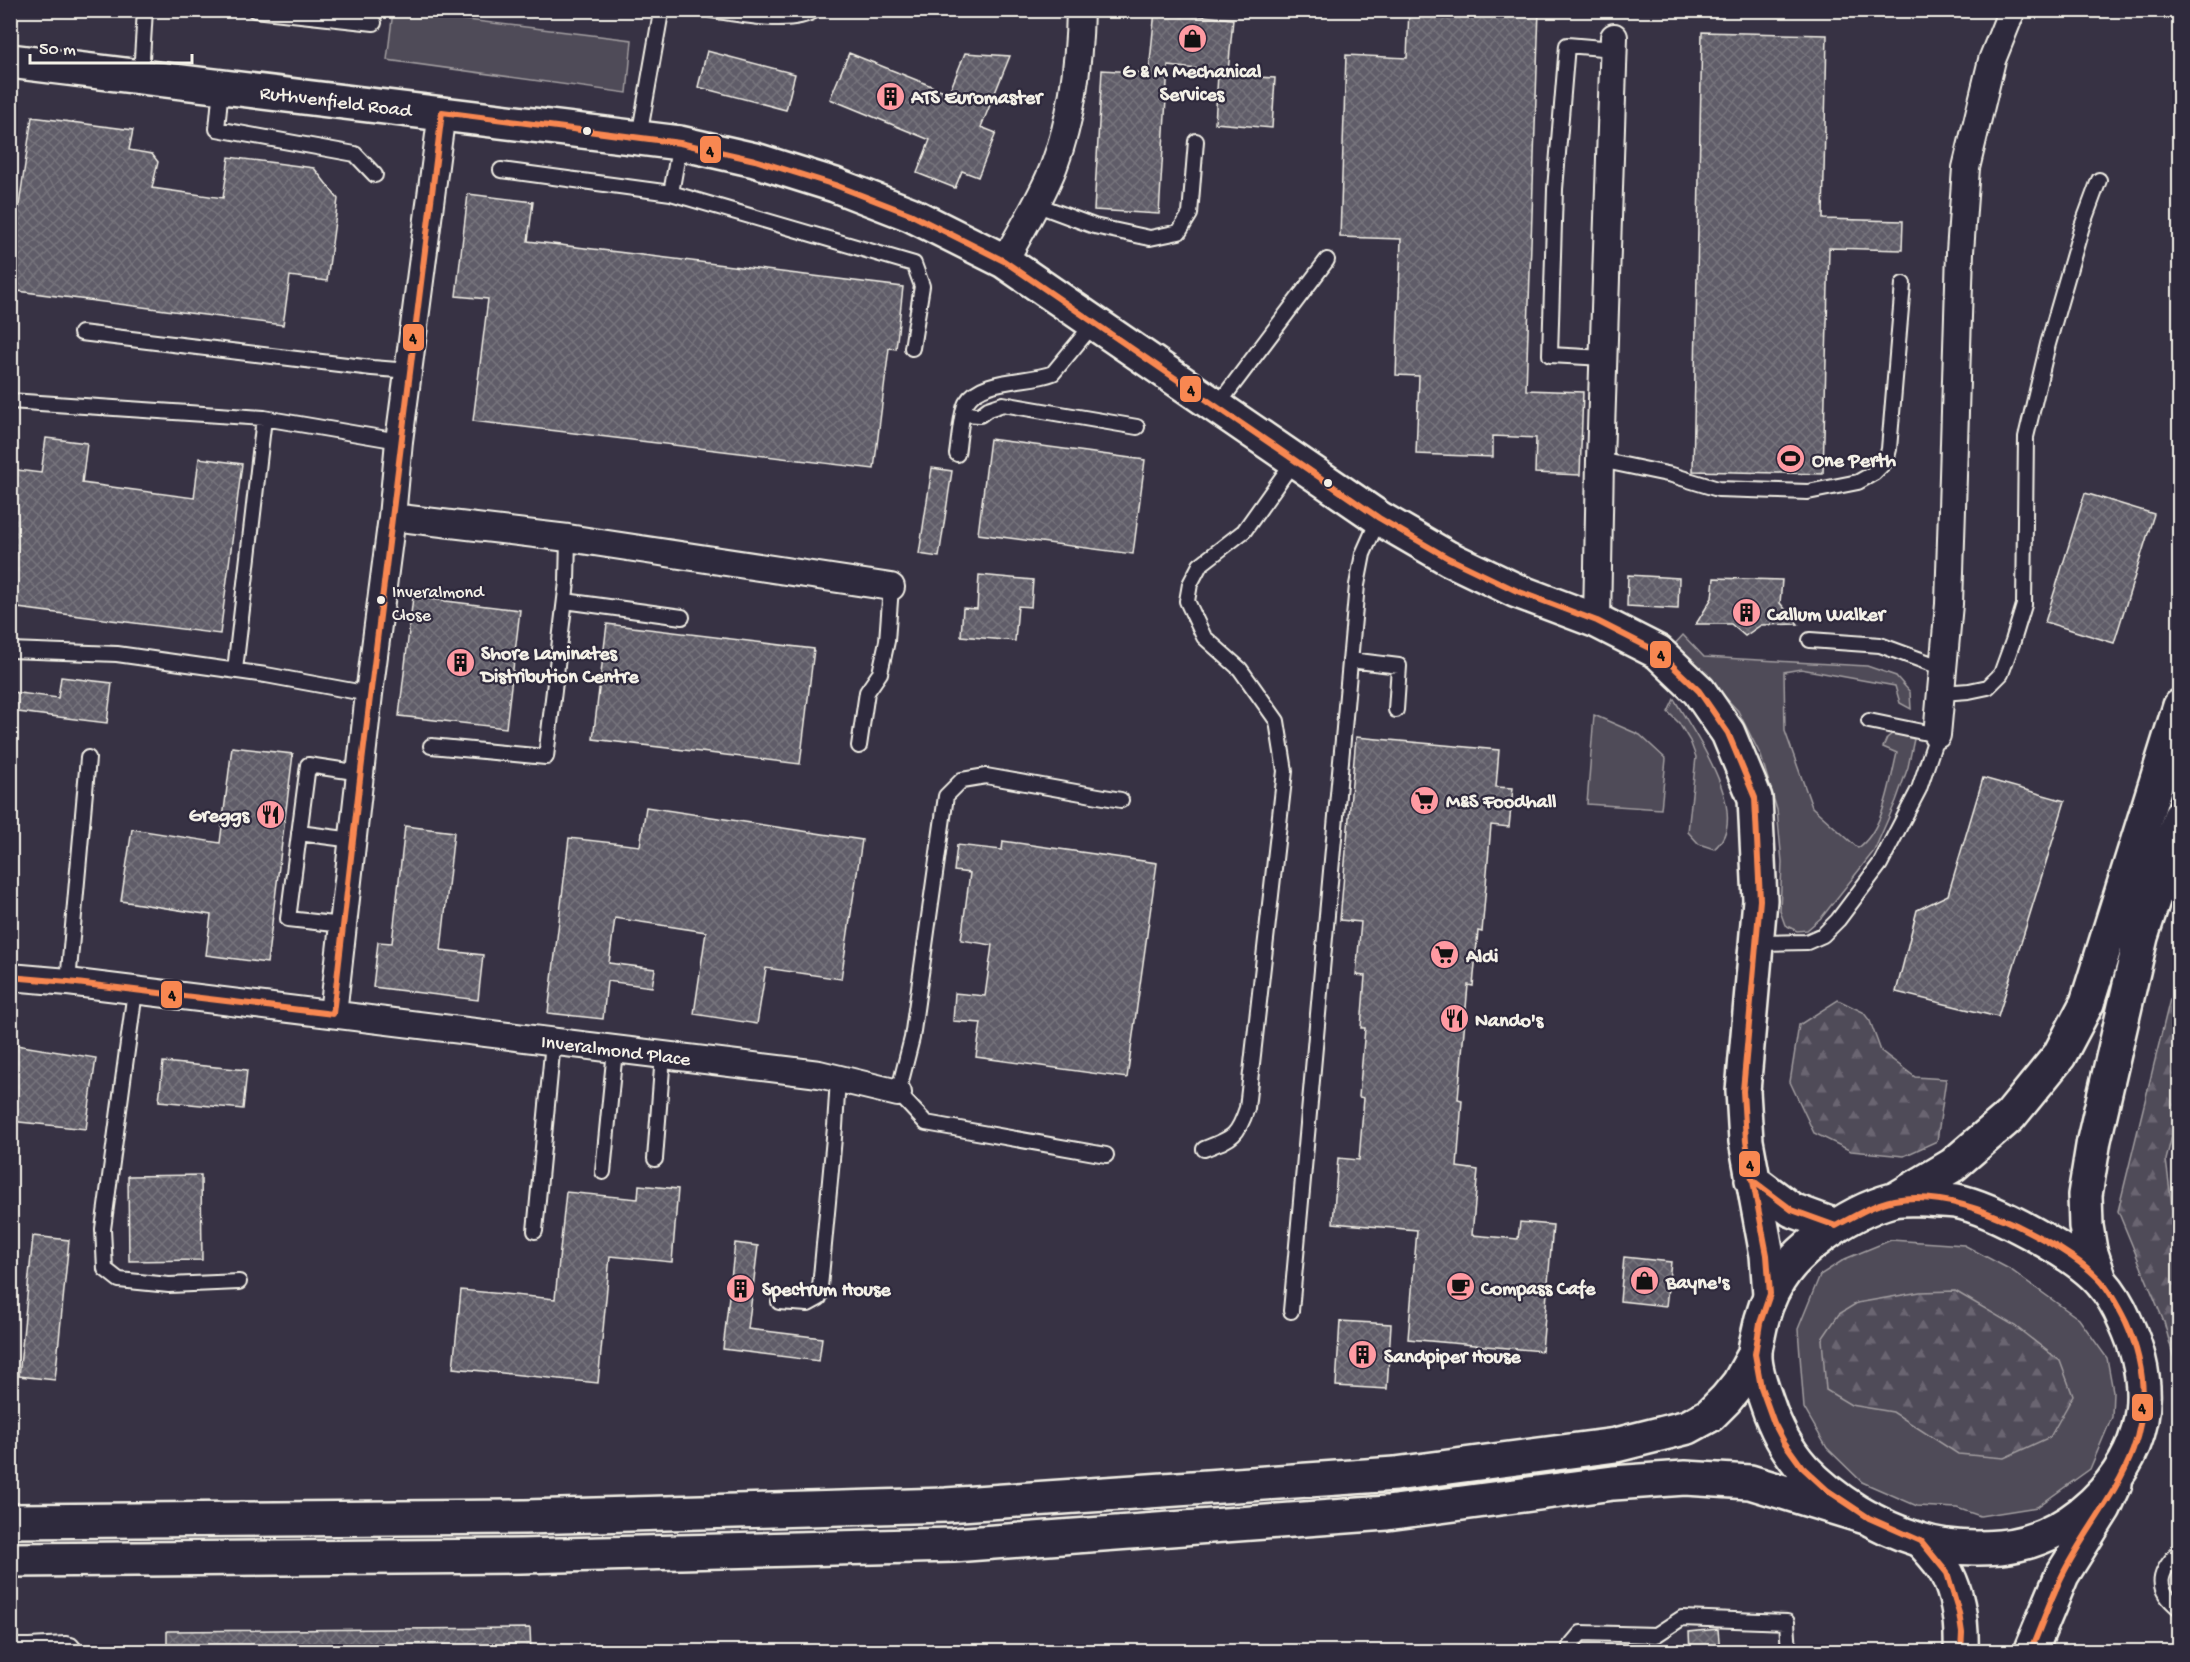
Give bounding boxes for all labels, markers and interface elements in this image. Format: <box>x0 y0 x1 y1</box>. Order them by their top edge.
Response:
shop icon: G & M Mechanical Services <box>1176 23 1208 55</box>
scale bar <box>30 27 192 65</box>
text: 50 m <box>39 40 76 61</box>
place label: G & M Mechanical Services <box>1123 62 1262 108</box>
building icon: ATS Euromaster <box>874 80 906 112</box>
street label: Ruthvenfield Road <box>258 83 415 124</box>
place label: ATS Euromaster <box>910 88 1044 111</box>
unlabelled marker <box>581 125 593 137</box>
line badge: 4 <box>699 135 722 164</box>
text: 4 <box>705 144 714 163</box>
line badge: 4 <box>402 323 425 352</box>
text: 4 <box>408 331 417 350</box>
line badge: 4 <box>1179 375 1202 403</box>
text: 4 <box>1186 383 1195 402</box>
sports icon: One Perth <box>1775 443 1807 475</box>
place label: One Perth <box>1812 451 1896 474</box>
unlabelled marker <box>1322 477 1334 489</box>
place label: Inveralmond Close <box>392 583 485 627</box>
marker: Inveralmond Close <box>375 594 387 606</box>
building icon: Callum Walker <box>1730 597 1762 629</box>
place label: Callum Walker <box>1766 605 1887 628</box>
line badge: 4 <box>1649 640 1672 669</box>
place label: Shore Laminates Distribution Centre <box>479 644 639 690</box>
building icon: Shore Laminates Distribution Centre <box>444 647 476 679</box>
text: 4 <box>1656 648 1665 667</box>
supermarket icon: M&S Foodhall <box>1409 784 1441 816</box>
place label: M&S Foodhall <box>1446 792 1557 815</box>
restaurant icon: Greggs <box>254 798 286 830</box>
place label: Greggs <box>189 806 251 829</box>
supermarket icon: Aldi <box>1429 939 1461 971</box>
place label: Aldi <box>1465 947 1498 970</box>
line badge: 4 <box>160 980 183 1009</box>
text: 4 <box>167 988 176 1007</box>
restaurant icon: Nando's <box>1438 1003 1470 1035</box>
place label: Nando's <box>1475 1011 1545 1034</box>
street label: Inveralmond Place <box>540 1032 692 1073</box>
line badge: 4 <box>1738 1150 1761 1178</box>
text: 4 <box>1745 1158 1754 1177</box>
shop icon: Bayne's <box>1629 1265 1661 1297</box>
cafe icon: Compass Cafe <box>1444 1271 1476 1303</box>
building icon: Spectrum House <box>725 1272 757 1304</box>
place label: Bayne's <box>1665 1273 1731 1296</box>
place label: Compass Cafe <box>1480 1279 1596 1302</box>
place label: Spectrum House <box>762 1280 891 1303</box>
building icon: Sandpiper House <box>1347 1339 1379 1371</box>
place label: Sandpiper House <box>1384 1347 1521 1370</box>
line badge: 4 <box>2131 1393 2154 1422</box>
text: 4 <box>2137 1401 2146 1420</box>

